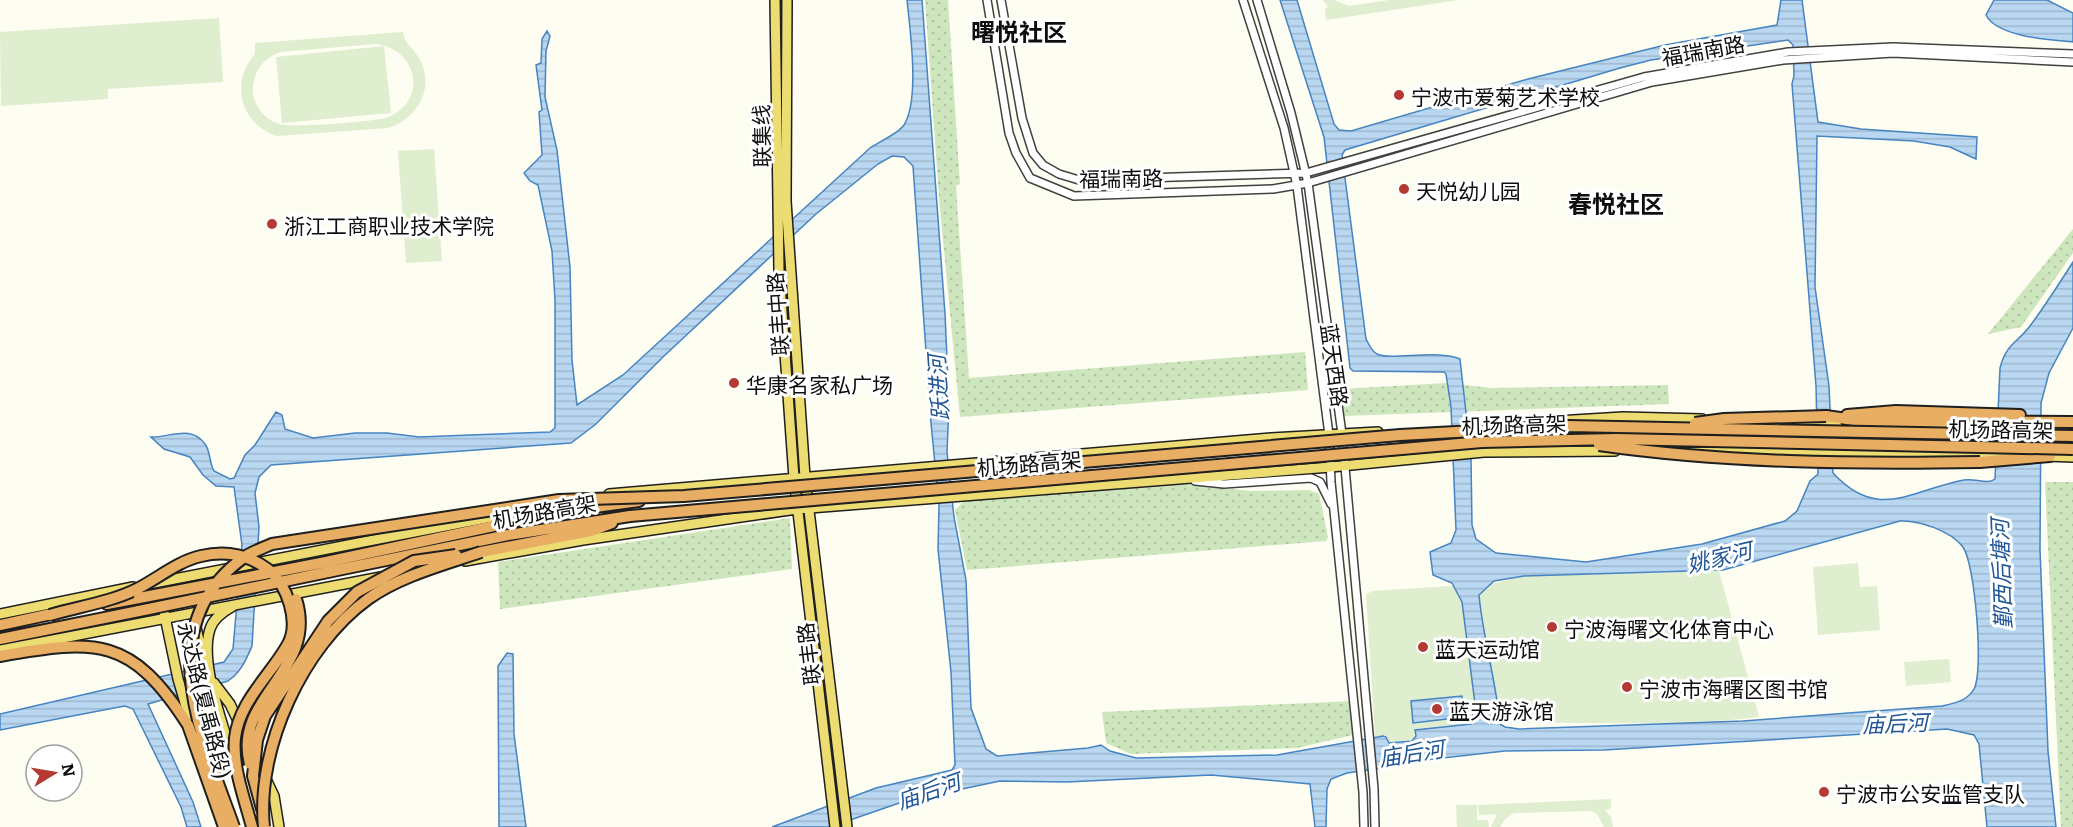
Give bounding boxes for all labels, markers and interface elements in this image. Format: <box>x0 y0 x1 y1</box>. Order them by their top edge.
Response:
district label: 曙悦社区 <box>971 13 1067 48</box>
street label: 福瑞南路 <box>1659 26 1747 72</box>
place label: 宁波市爱菊艺术学校 <box>1411 80 1600 111</box>
marker: 宁波市爱菊艺术学校 <box>1392 88 1406 102</box>
street label: 联集线 <box>744 104 776 168</box>
street label: 福瑞南路 <box>1079 161 1163 193</box>
place label: 天悦幼儿园 <box>1416 174 1521 205</box>
marker: 天悦幼儿园 <box>1397 182 1411 196</box>
district label: 春悦社区 <box>1568 185 1664 220</box>
place label: 浙江工商职业技术学院 <box>284 209 494 240</box>
marker: 浙江工商职业技术学院 <box>265 217 279 231</box>
street label: 联丰中路 <box>758 271 794 357</box>
street label: 蓝天西路 <box>1315 321 1357 409</box>
water label: 跃进河 <box>918 350 956 422</box>
place label: 华康名家私广场 <box>746 368 893 399</box>
marker: 华康名家私广场 <box>727 376 741 390</box>
street label: 机场路高架 <box>1461 406 1567 440</box>
street label: 机场路高架 <box>1948 412 2054 444</box>
street label: 机场路高架 <box>975 442 1083 482</box>
street label: 机场路高架 <box>490 486 598 534</box>
water label: 鄞西后塘河 <box>1981 514 2018 630</box>
water label: 姚家河 <box>1683 532 1759 580</box>
place label: 宁波海曙文化体育中心 <box>1564 612 1774 643</box>
street label: 永达路(夏禹路段) <box>171 618 241 782</box>
marker: 宁波海曙文化体育中心 <box>1545 620 1559 634</box>
street label: 联丰路 <box>788 621 826 687</box>
place label: 蓝天运动馆 <box>1435 632 1540 663</box>
marker: 蓝天运动馆 <box>1416 640 1430 654</box>
place label: 宁波市海曙区图书馆 <box>1639 672 1828 703</box>
marker: 宁波市海曙区图书馆 <box>1620 680 1634 694</box>
place label: 蓝天游泳馆 <box>1449 694 1554 725</box>
marker: 蓝天游泳馆 <box>1430 702 1444 716</box>
water label: 庙后河 <box>1861 704 1933 740</box>
water label: 庙后河 <box>1376 730 1450 773</box>
north arrow <box>24 743 84 803</box>
text: N <box>57 761 83 779</box>
water label: 庙后河 <box>891 762 968 816</box>
place label: 宁波市公安监管支队 <box>1836 777 2025 808</box>
marker: 宁波市公安监管支队 <box>1817 785 1831 799</box>

